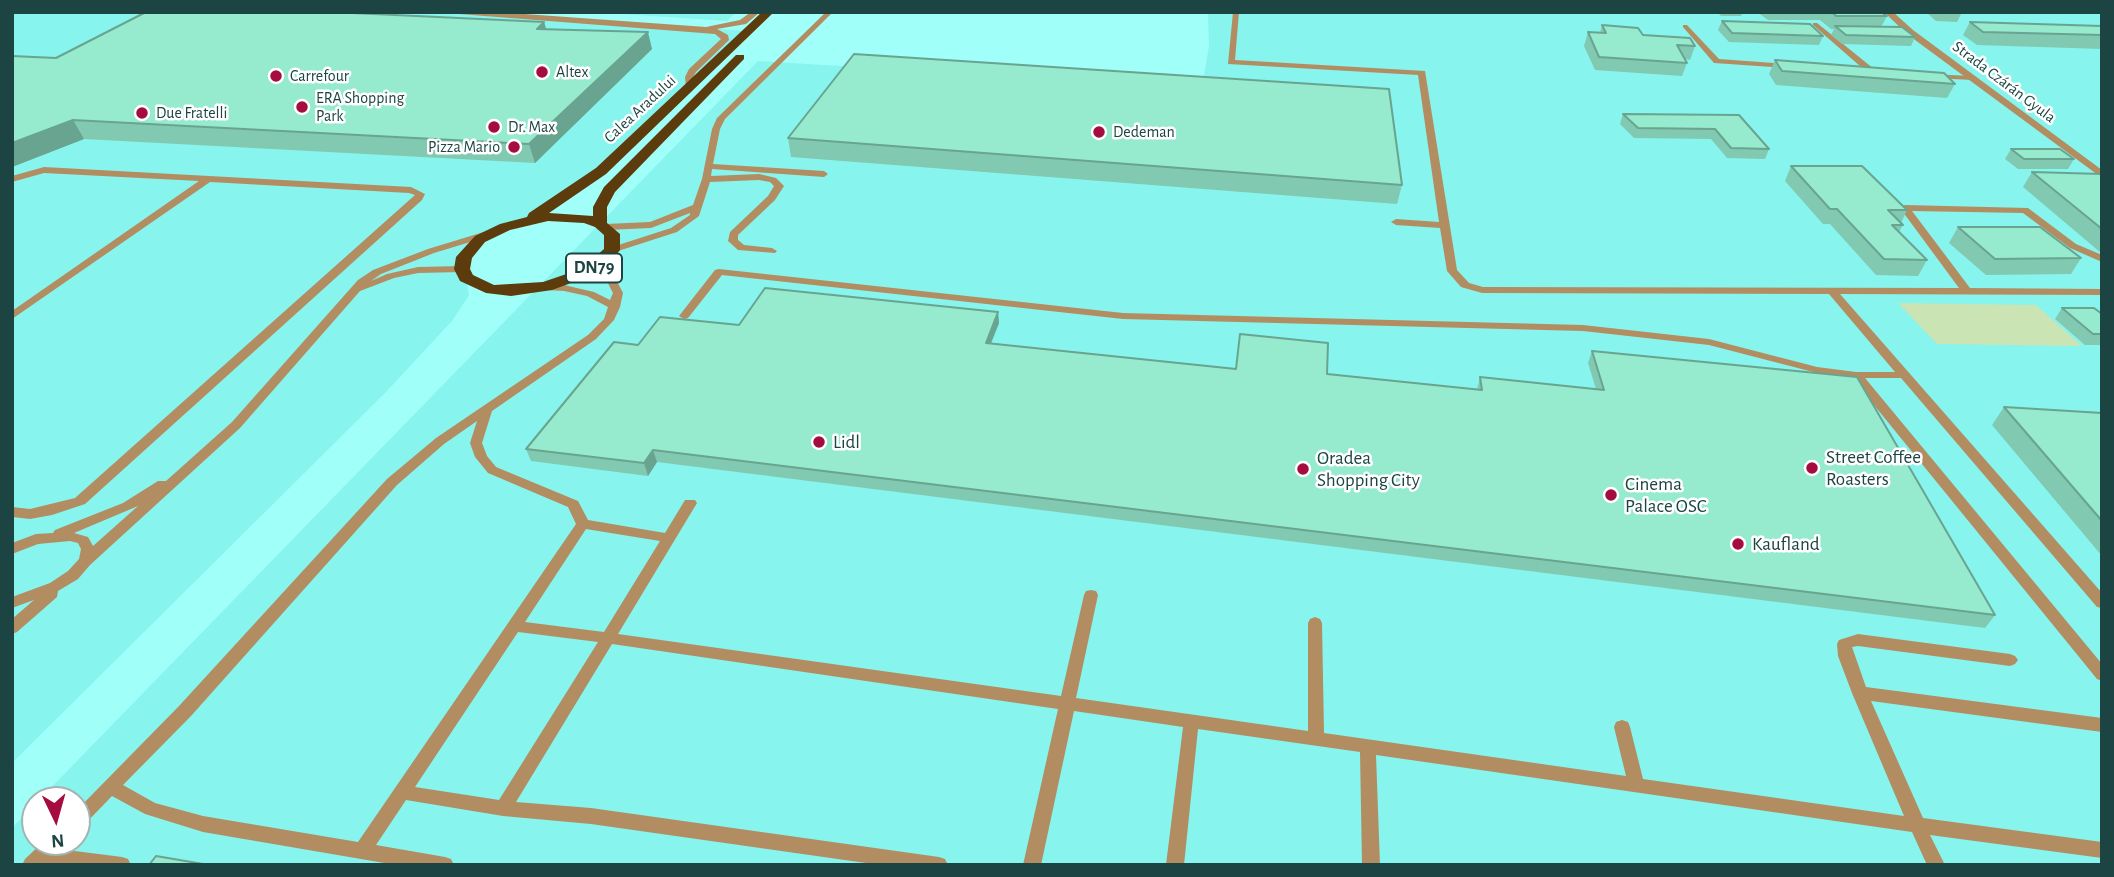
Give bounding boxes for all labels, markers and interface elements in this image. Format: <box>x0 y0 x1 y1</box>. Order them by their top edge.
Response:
street label: Strada Czárán Gyula <box>1949 37 2059 127</box>
place label: Altex <box>556 62 588 82</box>
marker: Altex <box>534 64 550 80</box>
place label: Carrefour <box>290 66 349 86</box>
marker: Carrefour <box>268 68 284 84</box>
street label: Calea Aradului <box>600 71 680 147</box>
place label: ERA Shopping Park <box>316 88 404 126</box>
marker: ERA Shopping Park <box>294 99 310 115</box>
place label: Due Fratelli <box>156 103 227 123</box>
marker: Due Fratelli <box>134 105 150 121</box>
place label: Dr. Max <box>508 117 555 137</box>
marker: Dr. Max <box>486 119 502 135</box>
place label: Dedeman <box>1113 122 1175 142</box>
marker: Dedeman <box>1091 124 1107 140</box>
place label: Pizza Mario <box>428 137 500 157</box>
marker: Pizza Mario <box>506 139 522 155</box>
road number: DN79 <box>566 254 622 282</box>
place label: Lidl <box>833 431 860 453</box>
marker: Lidl <box>811 434 827 450</box>
place label: Street Coffee Roasters <box>1826 446 1921 490</box>
place label: Oradea Shopping City <box>1317 447 1420 491</box>
marker: Street Coffee Roasters <box>1804 460 1820 476</box>
marker: Oradea Shopping City <box>1295 461 1311 477</box>
place label: Cinema Palace OSC <box>1625 473 1707 517</box>
marker: Cinema Palace OSC <box>1603 487 1619 503</box>
place label: Kaufland <box>1752 533 1820 555</box>
marker: Kaufland <box>1730 536 1746 552</box>
north arrow <box>21 786 91 856</box>
text: N <box>50 830 65 850</box>

